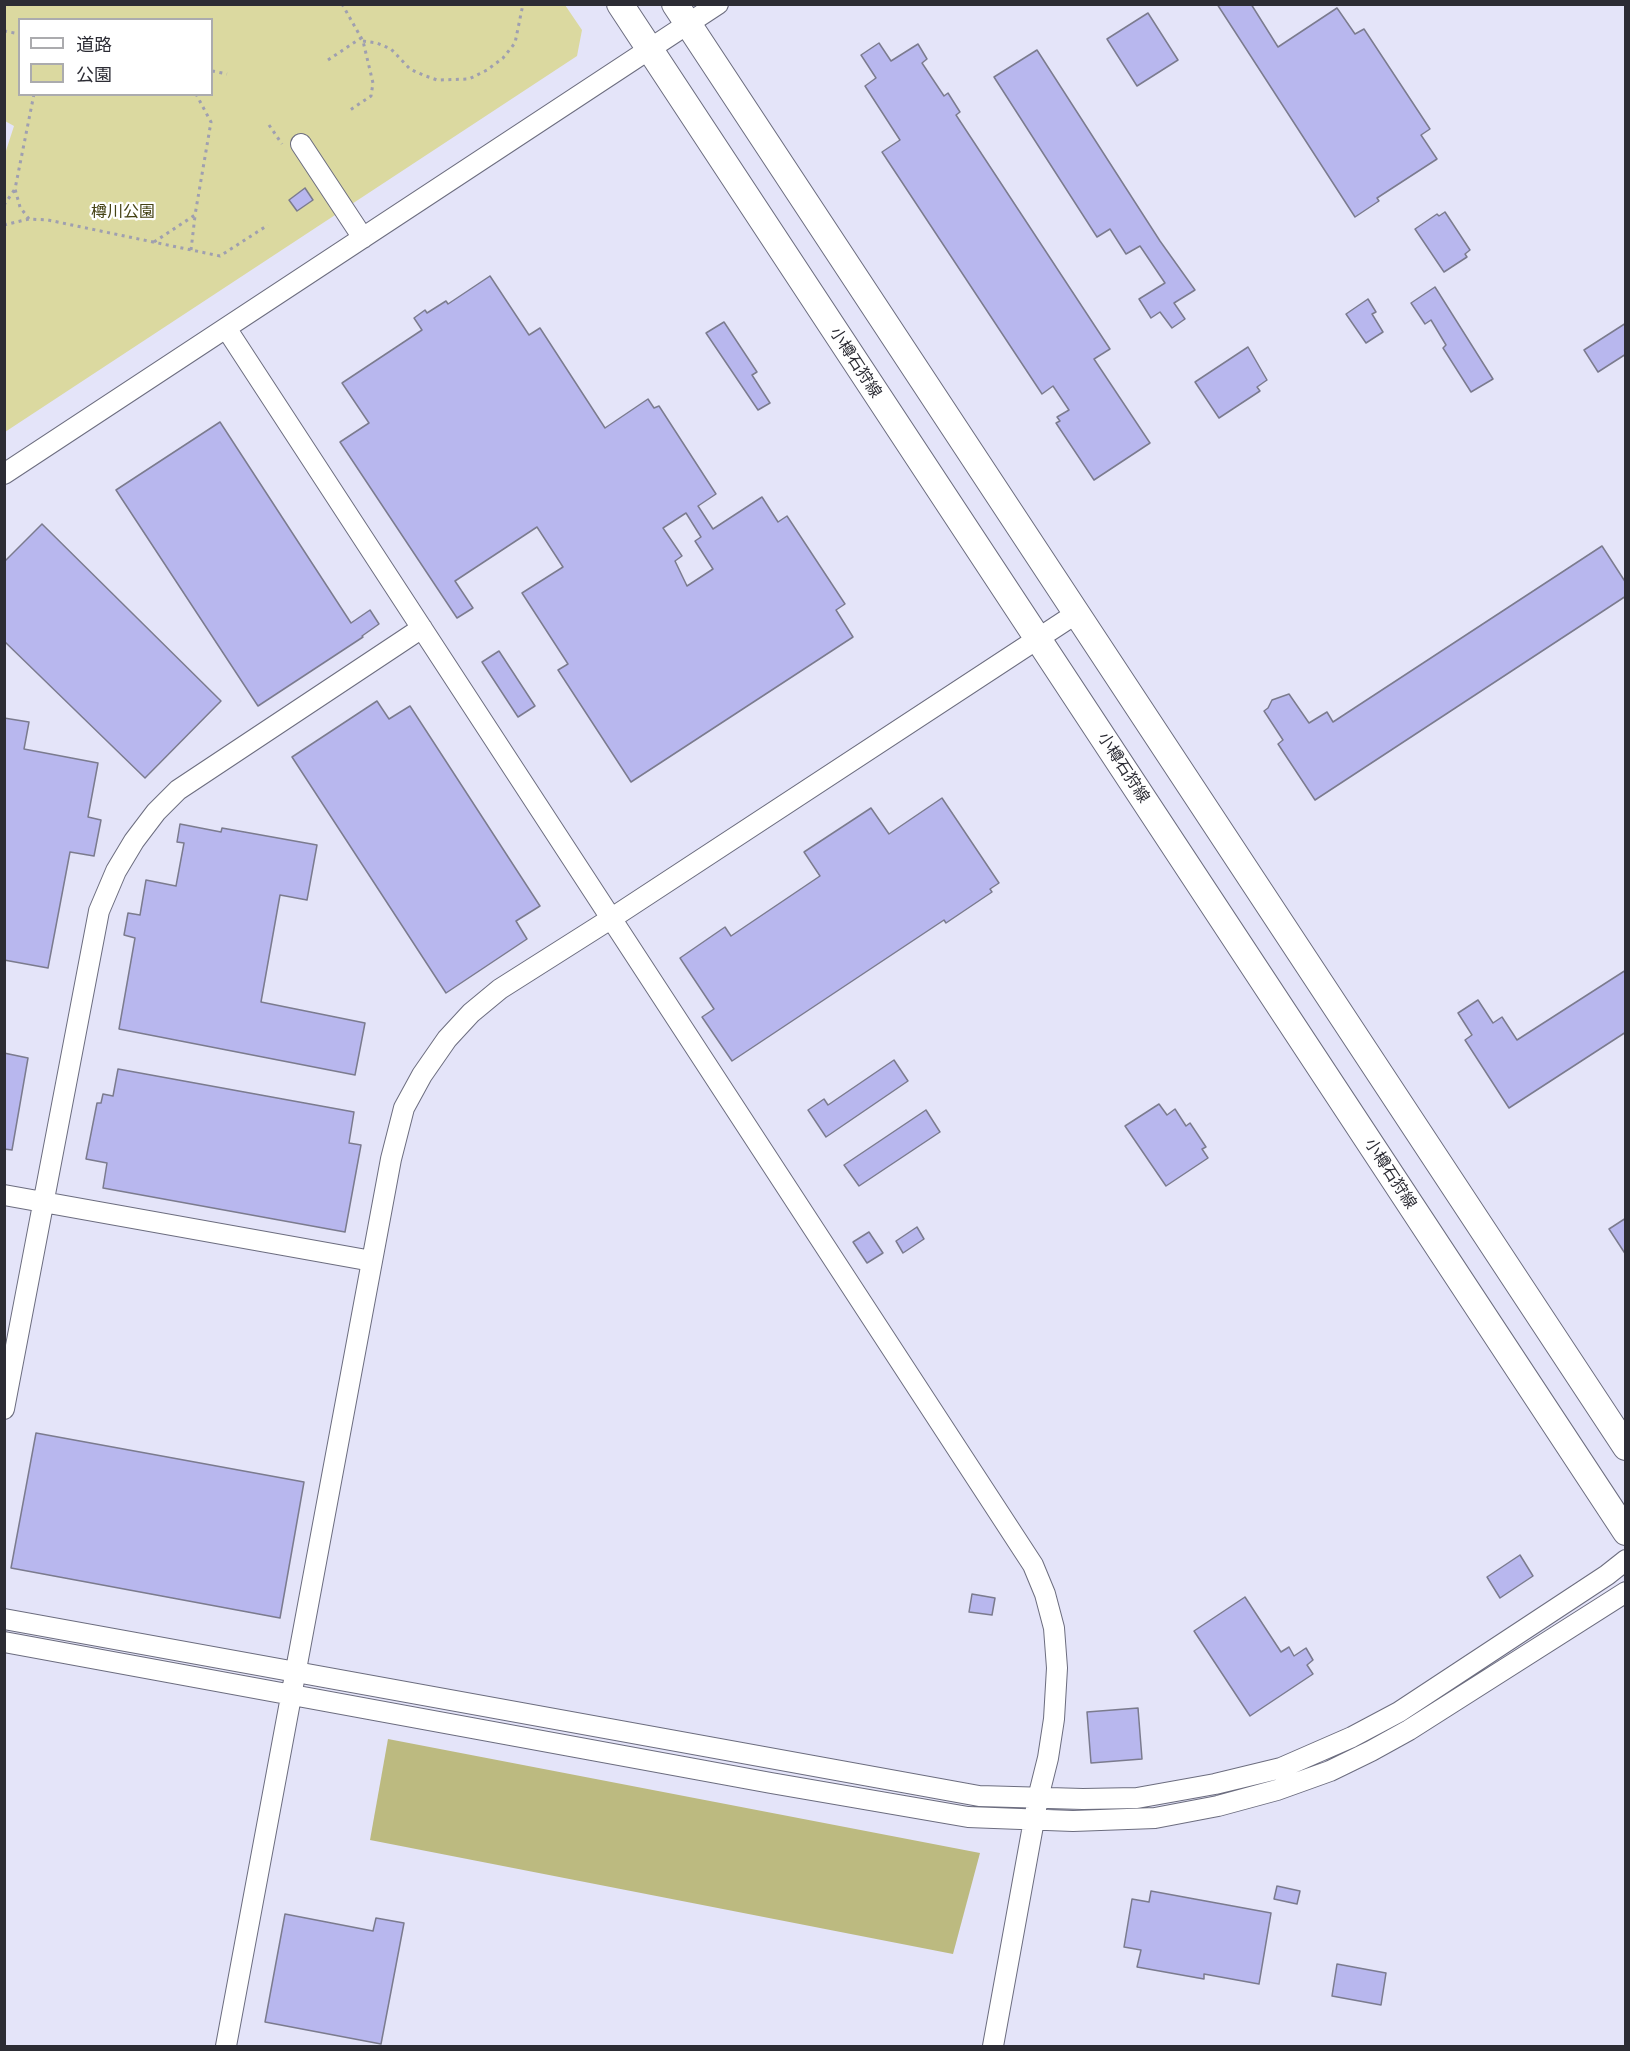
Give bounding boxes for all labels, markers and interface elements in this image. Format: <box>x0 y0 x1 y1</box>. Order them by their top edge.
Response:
legend <box>18 18 213 96</box>
text: 道路 <box>76 32 112 57</box>
text: 公園 <box>76 62 112 87</box>
park label: 樽川公園 <box>91 203 155 223</box>
street label: 小樽石狩線 <box>825 324 885 402</box>
street label: 小樽石狩線 <box>1093 729 1153 807</box>
street label: 小樽石狩線 <box>1360 1135 1420 1213</box>

